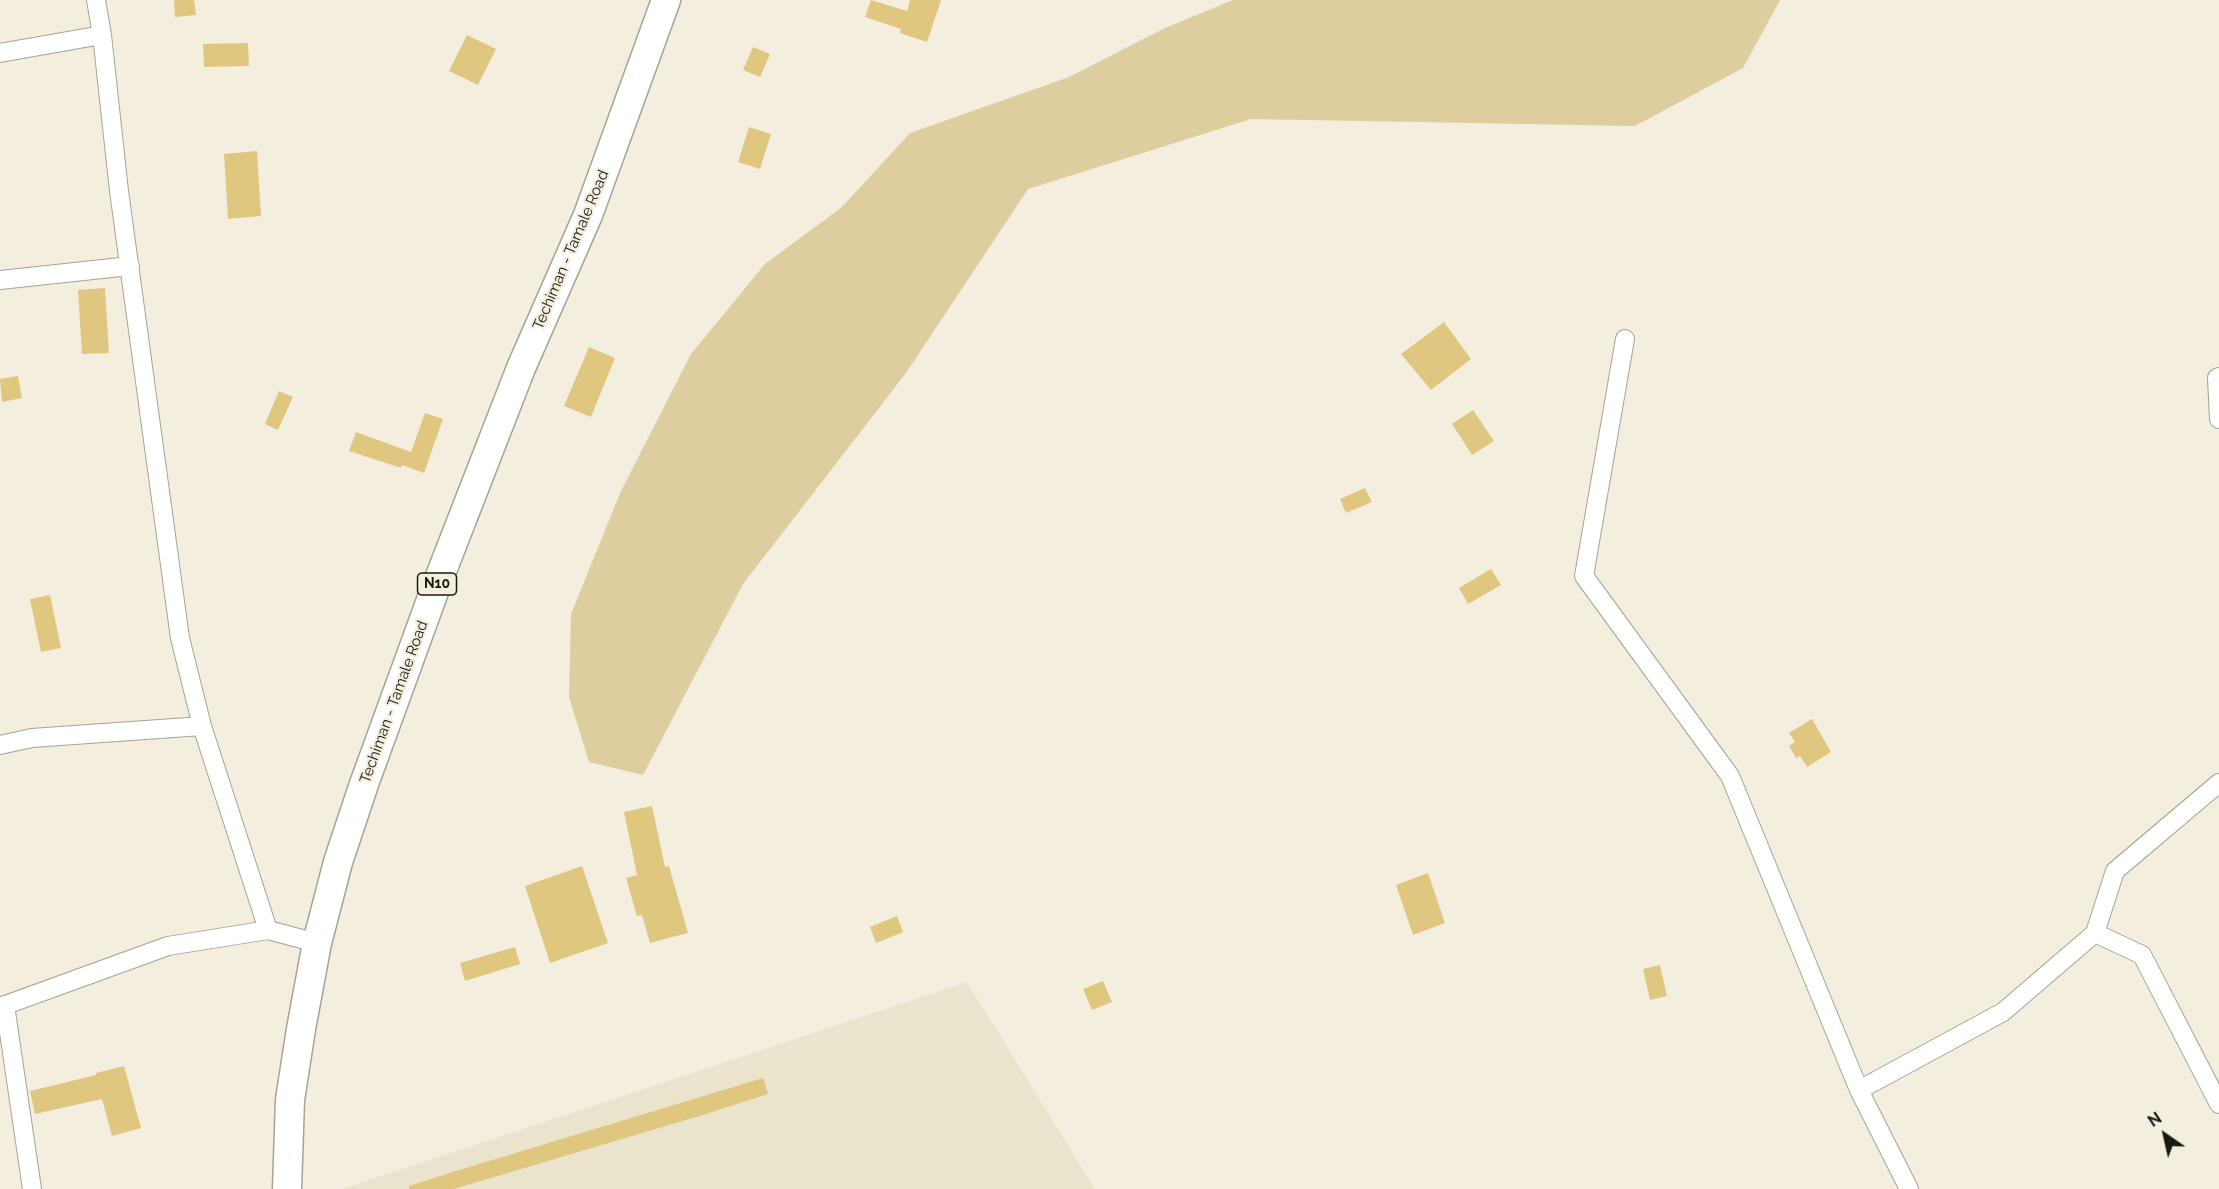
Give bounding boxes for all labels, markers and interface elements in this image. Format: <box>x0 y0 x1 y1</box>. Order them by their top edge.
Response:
street label: Techiman - Tamale Road <box>529 167 613 333</box>
road number: N10 <box>418 573 456 595</box>
street label: Techiman - Tamale Road <box>356 618 432 786</box>
north arrow <box>2135 1105 2195 1165</box>
text: N <box>2144 1108 2165 1131</box>

